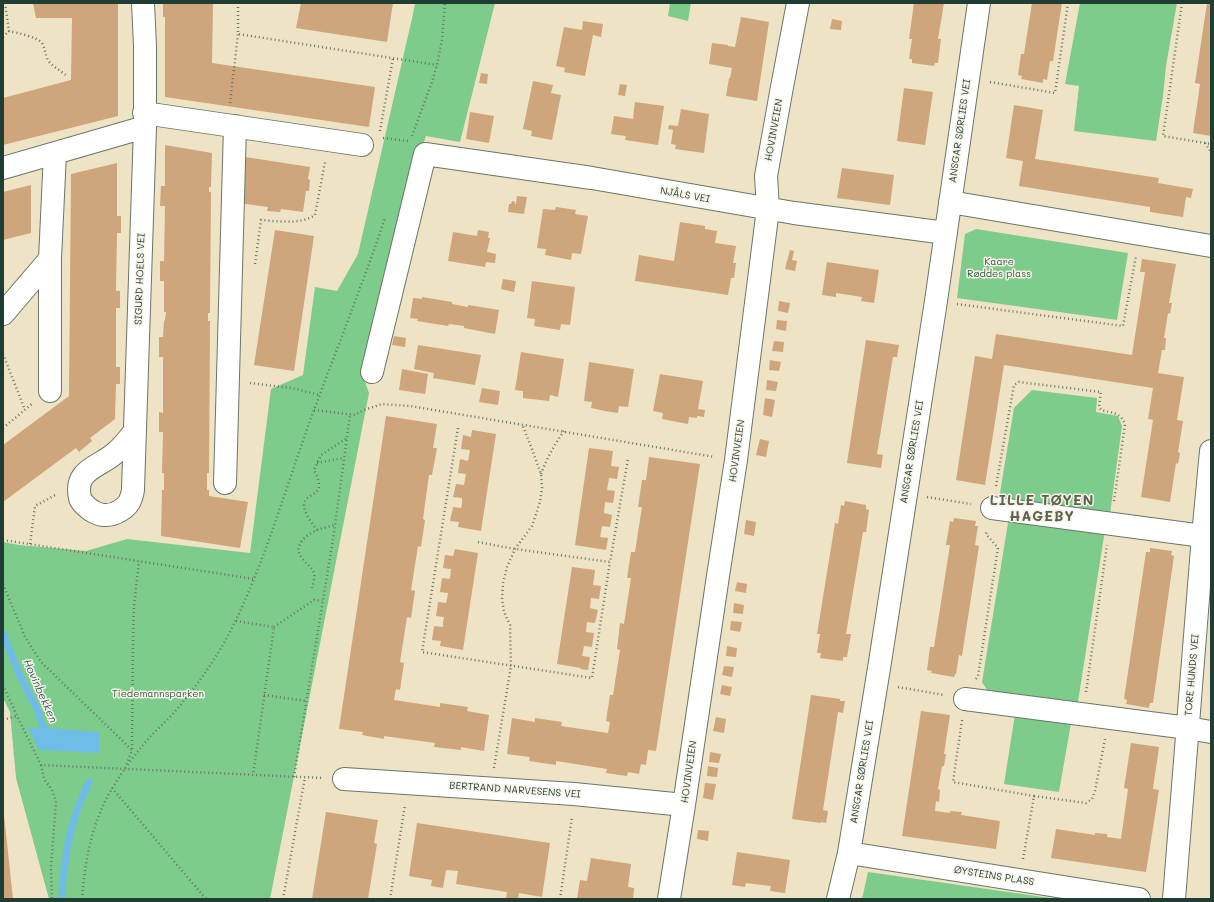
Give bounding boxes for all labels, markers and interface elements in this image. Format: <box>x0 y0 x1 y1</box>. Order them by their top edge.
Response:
street label: ANSGAR SØRLIES VEI <box>947 78 973 184</box>
street label: HOVINVEIEN <box>763 98 785 162</box>
street label: NJÅLS VEI <box>659 185 711 205</box>
street label: SIGURD HOELS VEI <box>132 233 148 325</box>
park label: Kaare Røddes plass <box>967 256 1031 280</box>
street label: ANSGAR SØRLIES VEI <box>898 399 926 505</box>
street label: HOVINVEIEN <box>727 419 747 483</box>
district label: LILLE TØYEN HAGEBY <box>990 493 1094 526</box>
street label: TORE HUNDS VEI <box>1182 634 1202 716</box>
water label: Hovinbekken <box>20 657 60 725</box>
park label: Tiedemannsparken <box>112 688 204 700</box>
street label: ANSGAR SØRLIES VEI <box>848 719 876 825</box>
street label: HOVINVEIEN <box>679 740 699 804</box>
street label: BERTRAND NARVESENS VEI <box>449 779 581 801</box>
street label: ØYSTEINS PLASS <box>953 864 1035 888</box>

